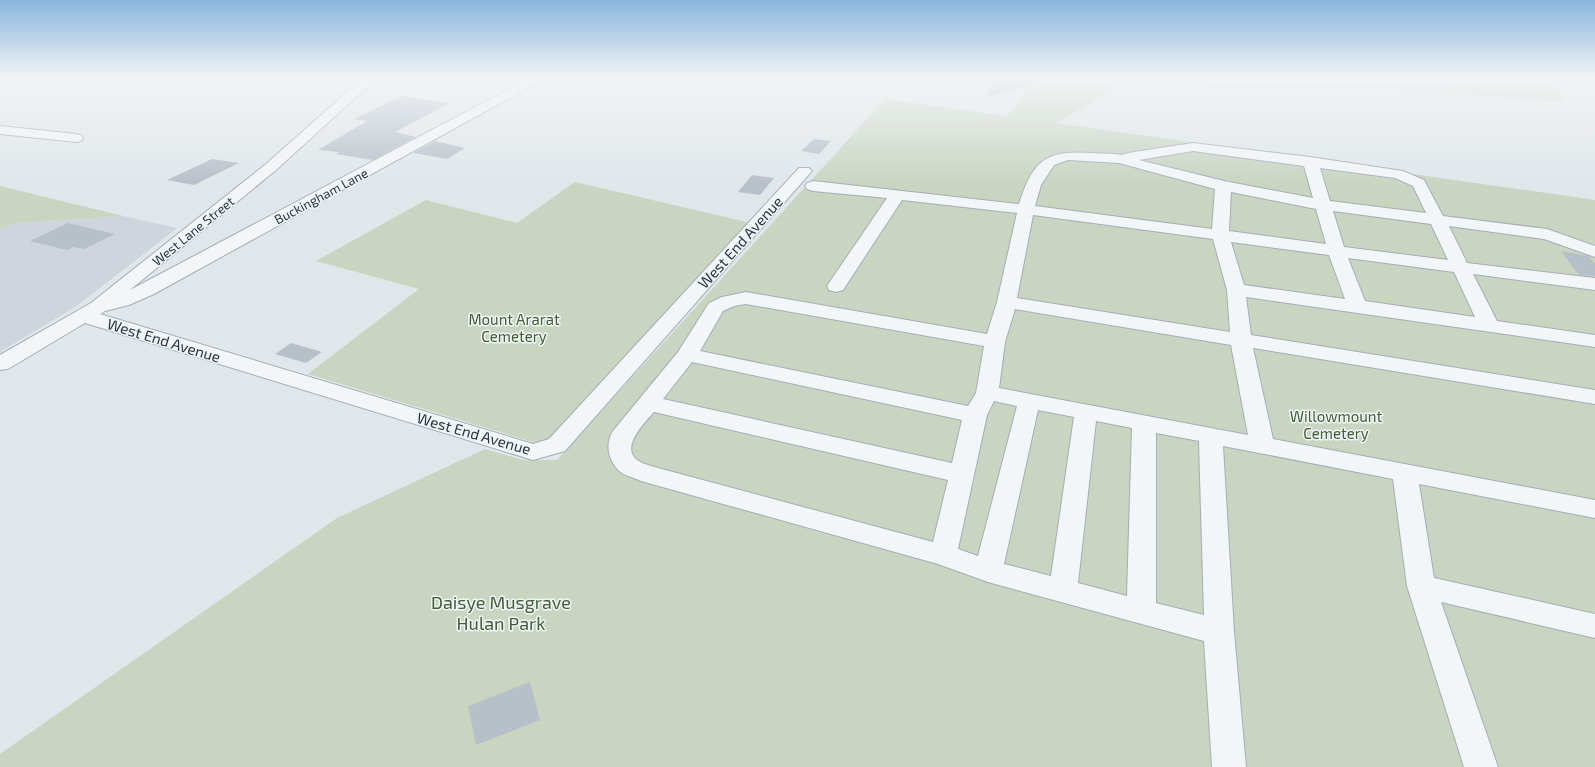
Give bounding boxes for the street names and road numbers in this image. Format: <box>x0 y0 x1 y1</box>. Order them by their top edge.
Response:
street label: Buckingham Lane <box>271 165 371 227</box>
street label: West End Avenue <box>694 192 786 292</box>
street label: West Lane Street <box>149 193 237 269</box>
street label: West End Avenue <box>105 314 223 366</box>
street label: West End Avenue <box>415 408 533 458</box>

